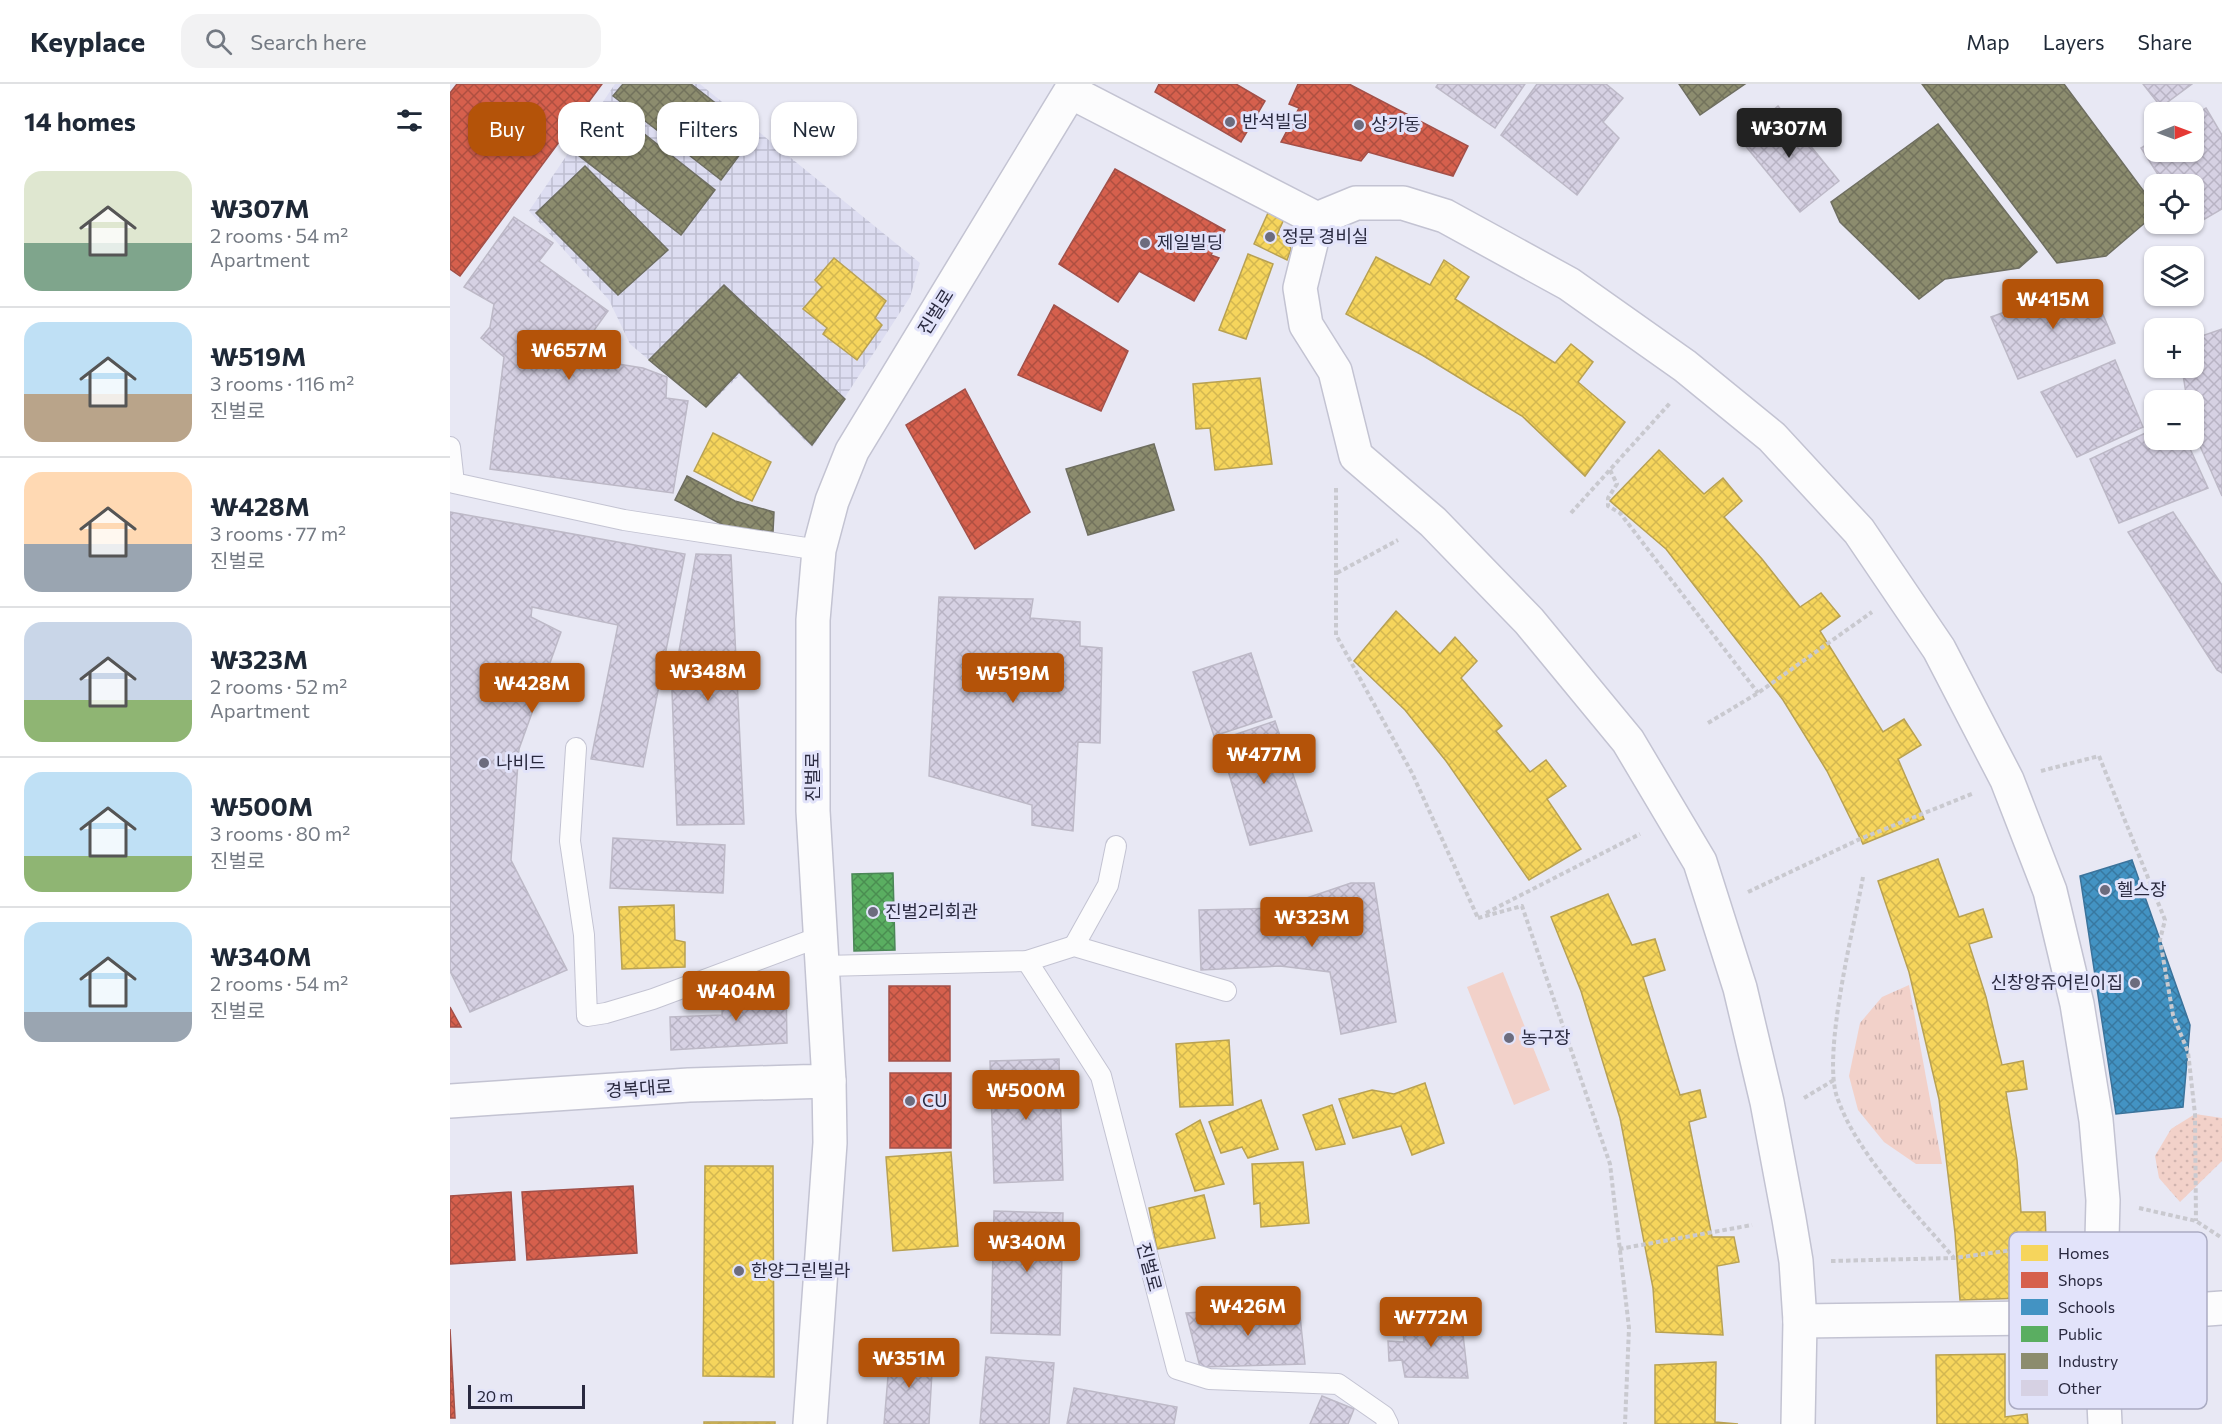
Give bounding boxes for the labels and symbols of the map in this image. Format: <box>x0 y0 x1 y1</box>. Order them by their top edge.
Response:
north arrow <box>2144 102 2204 162</box>
pin: ₩307M <box>1747 108 1831 159</box>
place label: 반석빌딩 <box>1242 110 1308 132</box>
place label: 상가동 <box>1371 113 1421 135</box>
marker: 반석빌딩 <box>1223 115 1237 129</box>
marker: 상가동 <box>1352 118 1366 132</box>
place label: 정문 경비실 <box>1282 225 1368 247</box>
marker: 정문 경비실 <box>1263 230 1277 244</box>
place label: 제일빌딩 <box>1157 231 1223 253</box>
marker: 제일빌딩 <box>1138 236 1152 250</box>
pin: ₩415M <box>2011 279 2095 330</box>
street label: 진벌로 <box>913 285 958 338</box>
pin: ₩657M <box>527 330 611 381</box>
pin: ₩348M <box>666 651 750 702</box>
pin: ₩519M <box>971 653 1055 704</box>
pin: ₩428M <box>490 663 574 714</box>
pin: ₩477M <box>1222 734 1306 785</box>
place label: 나비드 <box>496 751 546 773</box>
street label: 진벌로 <box>801 752 823 802</box>
marker: 나비드 <box>477 756 491 770</box>
place label: 헬스장 <box>2117 878 2167 900</box>
marker: 헬스장 <box>2098 883 2112 897</box>
pin: ₩323M <box>1270 897 1354 948</box>
place label: 진벌2리회관 <box>885 900 978 922</box>
marker: 진벌2리회관 <box>866 905 880 919</box>
pin: ₩404M <box>694 971 778 1022</box>
place label: 신창앙쥬어린이집 <box>1991 971 2123 993</box>
marker: 신창앙쥬어린이집 <box>2128 976 2142 990</box>
place label: 농구장 <box>1521 1026 1571 1048</box>
marker: 농구장 <box>1502 1031 1516 1045</box>
pin: ₩500M <box>984 1070 1068 1121</box>
street label: 경복대로 <box>605 1075 673 1101</box>
place label: CU <box>922 1089 947 1111</box>
marker: CU <box>903 1094 917 1108</box>
pin: ₩340M <box>985 1222 1069 1273</box>
legend <box>2009 1232 2207 1409</box>
street label: 진벌로 <box>1133 1240 1167 1294</box>
text: Homes <box>2058 1243 2109 1262</box>
place label: 한양그린빌라 <box>751 1259 851 1281</box>
marker: 한양그린빌라 <box>732 1264 746 1278</box>
text: Shops <box>2058 1270 2103 1289</box>
pin: ₩426M <box>1206 1286 1290 1337</box>
pin: ₩772M <box>1389 1297 1473 1348</box>
text: Schools <box>2058 1297 2115 1316</box>
text: Public <box>2058 1324 2103 1343</box>
pin: ₩351M <box>867 1338 951 1389</box>
text: Industry <box>2058 1351 2118 1370</box>
text: Other <box>2058 1378 2102 1397</box>
scale bar <box>468 1382 585 1410</box>

